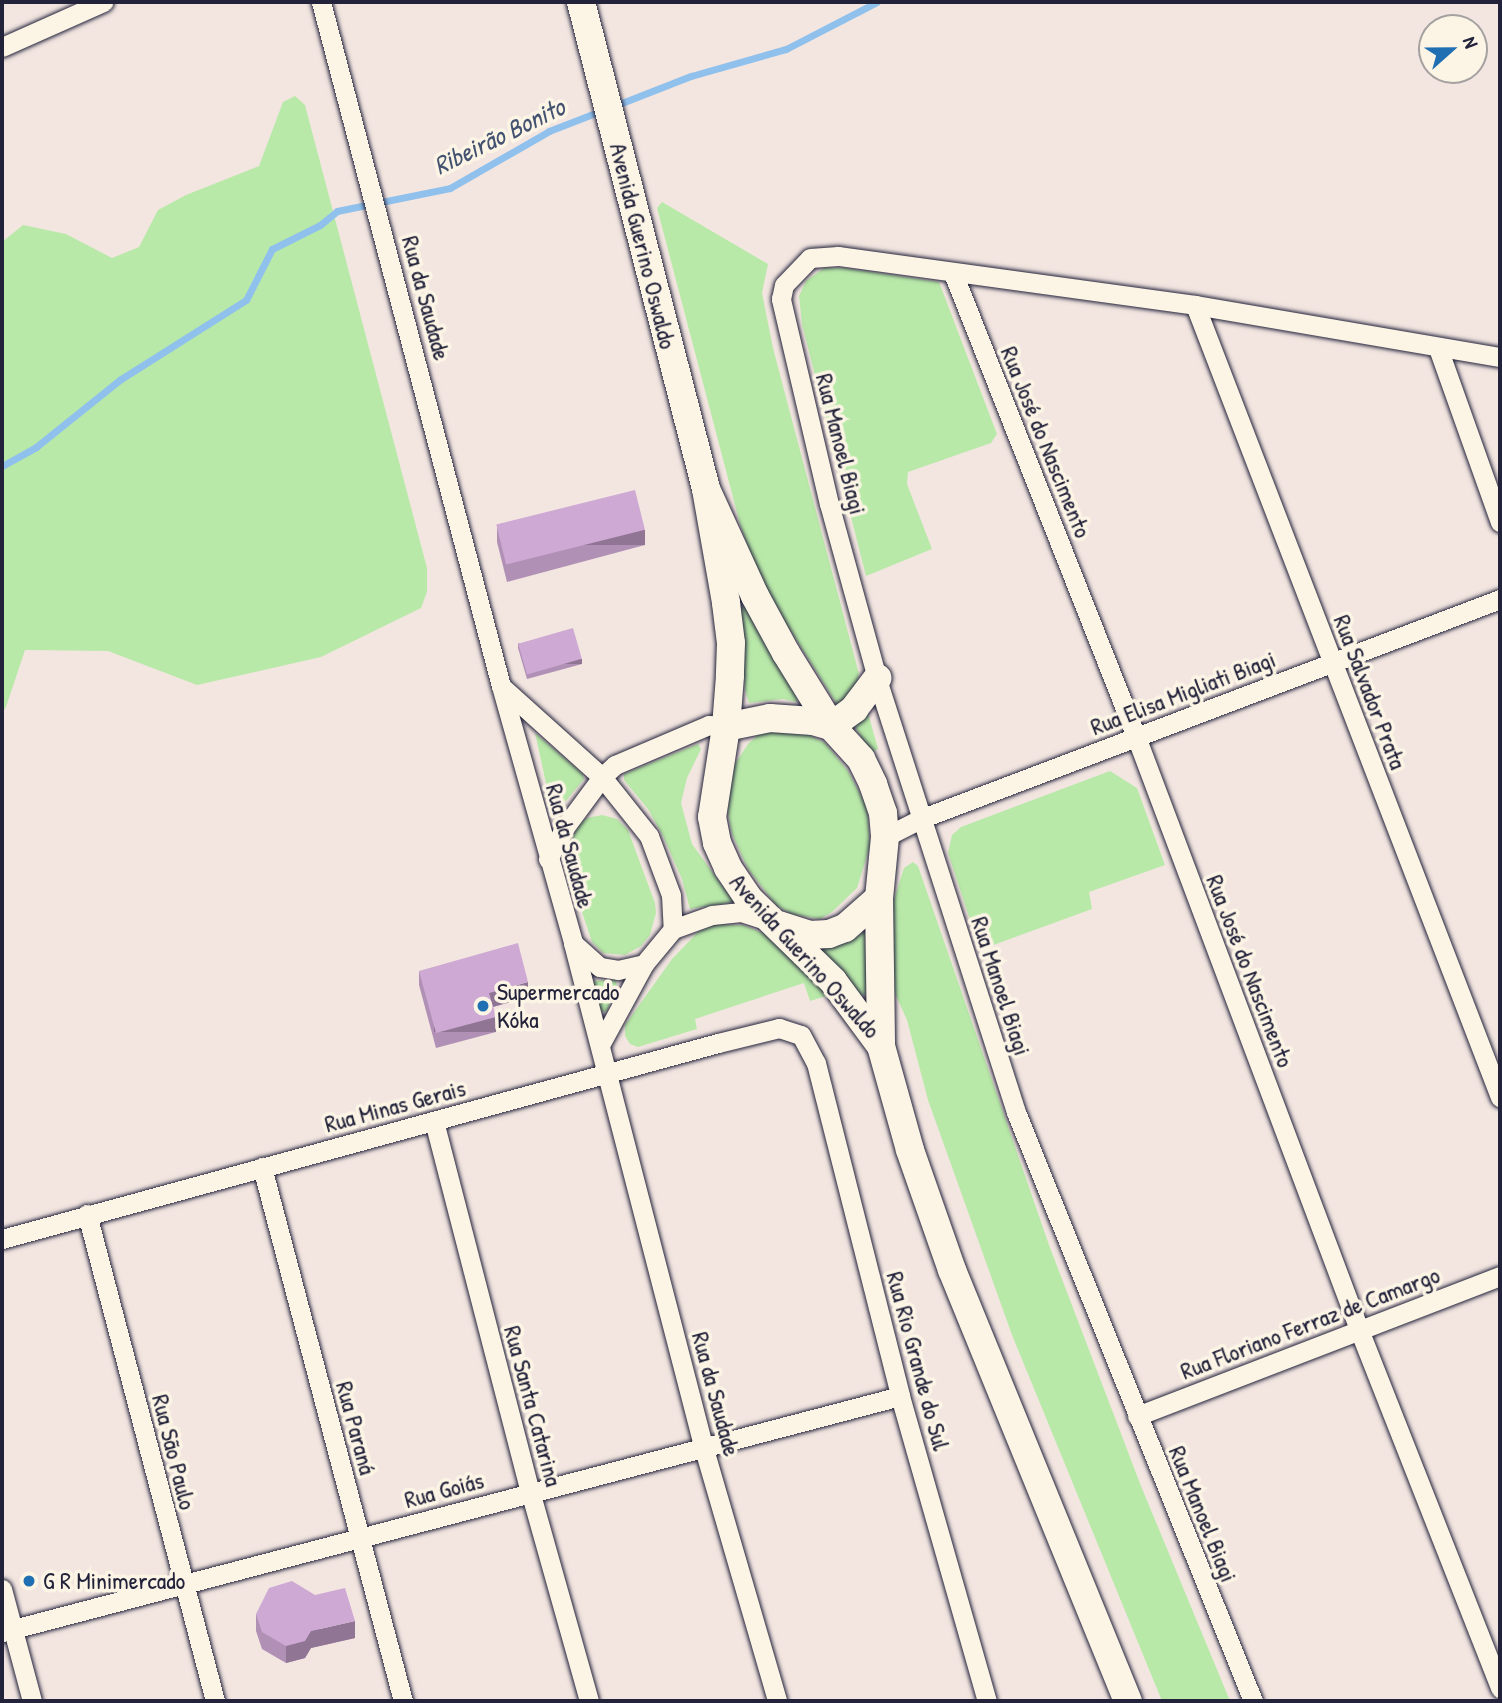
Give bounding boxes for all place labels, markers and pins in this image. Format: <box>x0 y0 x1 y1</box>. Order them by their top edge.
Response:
place label: Supermercado Kóka <box>497 978 620 1034</box>
marker: Supermercado Kóka <box>475 998 491 1014</box>
place label: G R Minimercado <box>43 1567 185 1595</box>
marker: G R Minimercado <box>21 1573 37 1589</box>

